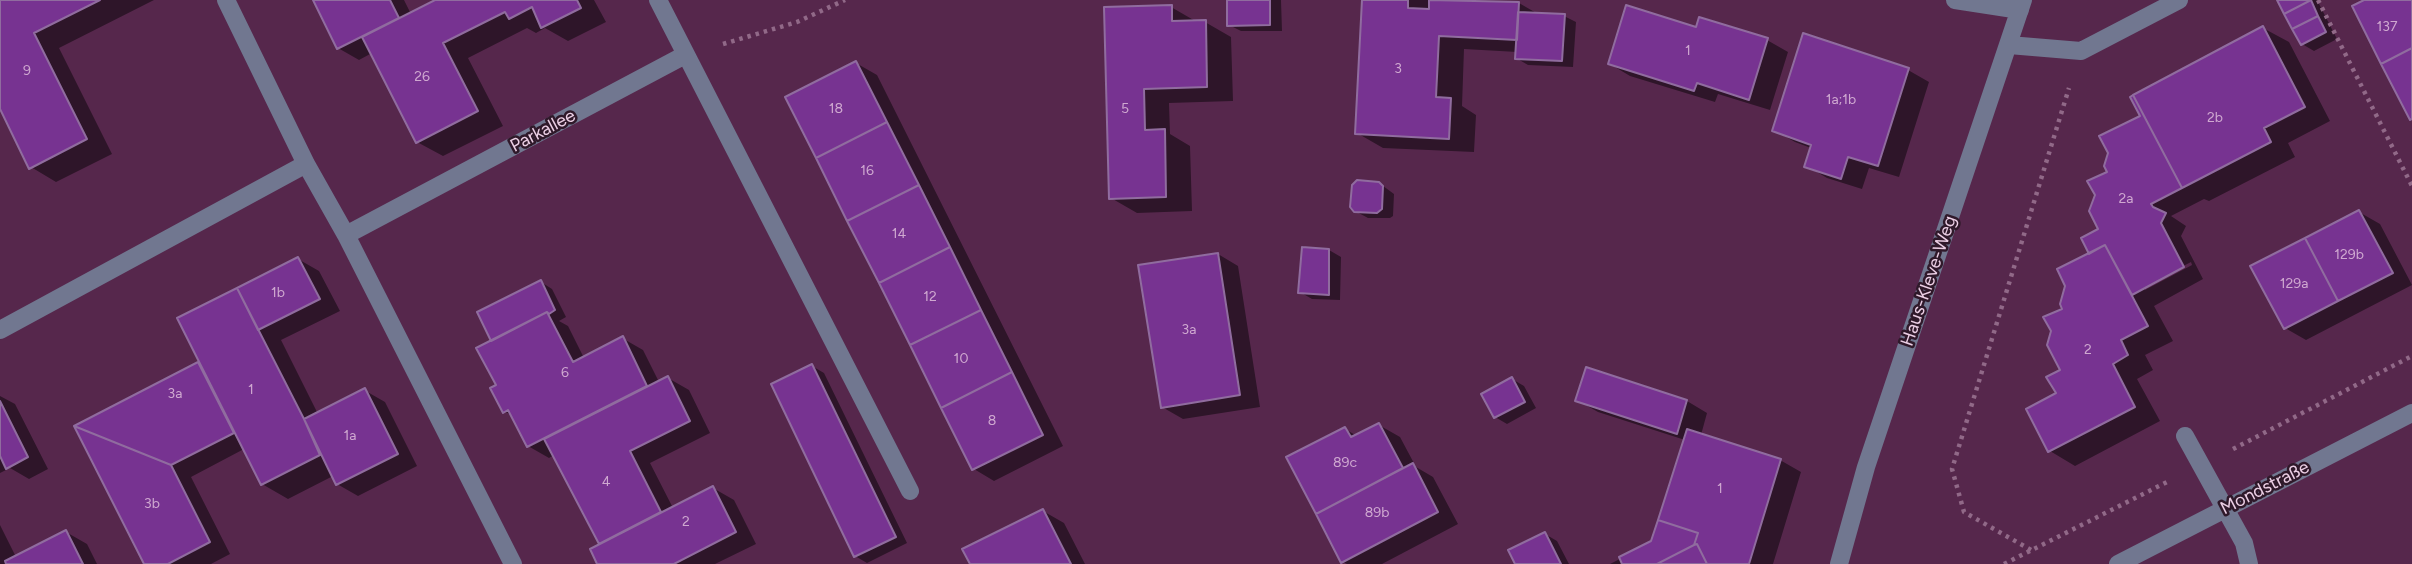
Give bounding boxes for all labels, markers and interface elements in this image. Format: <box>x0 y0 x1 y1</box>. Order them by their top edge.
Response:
house number: 137 <box>2377 19 2397 35</box>
house number: 1 <box>1685 43 1691 59</box>
house number: 3 <box>1394 61 1402 77</box>
house number: 9 <box>23 63 31 79</box>
house number: 26 <box>414 69 430 85</box>
house number: 1a;1b <box>1826 92 1856 108</box>
house number: 18 <box>829 101 843 117</box>
house number: 5 <box>1121 101 1129 117</box>
street label: Parkallee <box>507 105 579 157</box>
house number: 2b <box>2207 110 2223 126</box>
house number: 16 <box>860 163 874 179</box>
house number: 2a <box>2119 191 2133 207</box>
street label: Haus-Kleve-Weg <box>1897 213 1961 349</box>
house number: 14 <box>892 226 906 242</box>
house number: 129b <box>2334 247 2364 263</box>
house number: 129a <box>2280 276 2308 292</box>
house number: 1b <box>271 285 285 301</box>
house number: 12 <box>923 289 937 305</box>
house number: 3a <box>1182 322 1196 338</box>
house number: 2 <box>2084 342 2092 358</box>
house number: 10 <box>954 351 968 367</box>
house number: 6 <box>561 365 569 381</box>
house number: 1 <box>248 382 254 398</box>
house number: 3a <box>168 386 182 402</box>
house number: 8 <box>988 413 996 429</box>
house number: 1a <box>344 428 356 444</box>
house number: 89c <box>1333 455 1357 471</box>
street label: Mondstraße <box>2217 456 2313 520</box>
house number: 4 <box>602 474 610 490</box>
house number: 1 <box>1717 481 1723 497</box>
house number: 3b <box>144 496 160 512</box>
house number: 89b <box>1365 505 1389 521</box>
house number: 2 <box>682 514 690 530</box>

